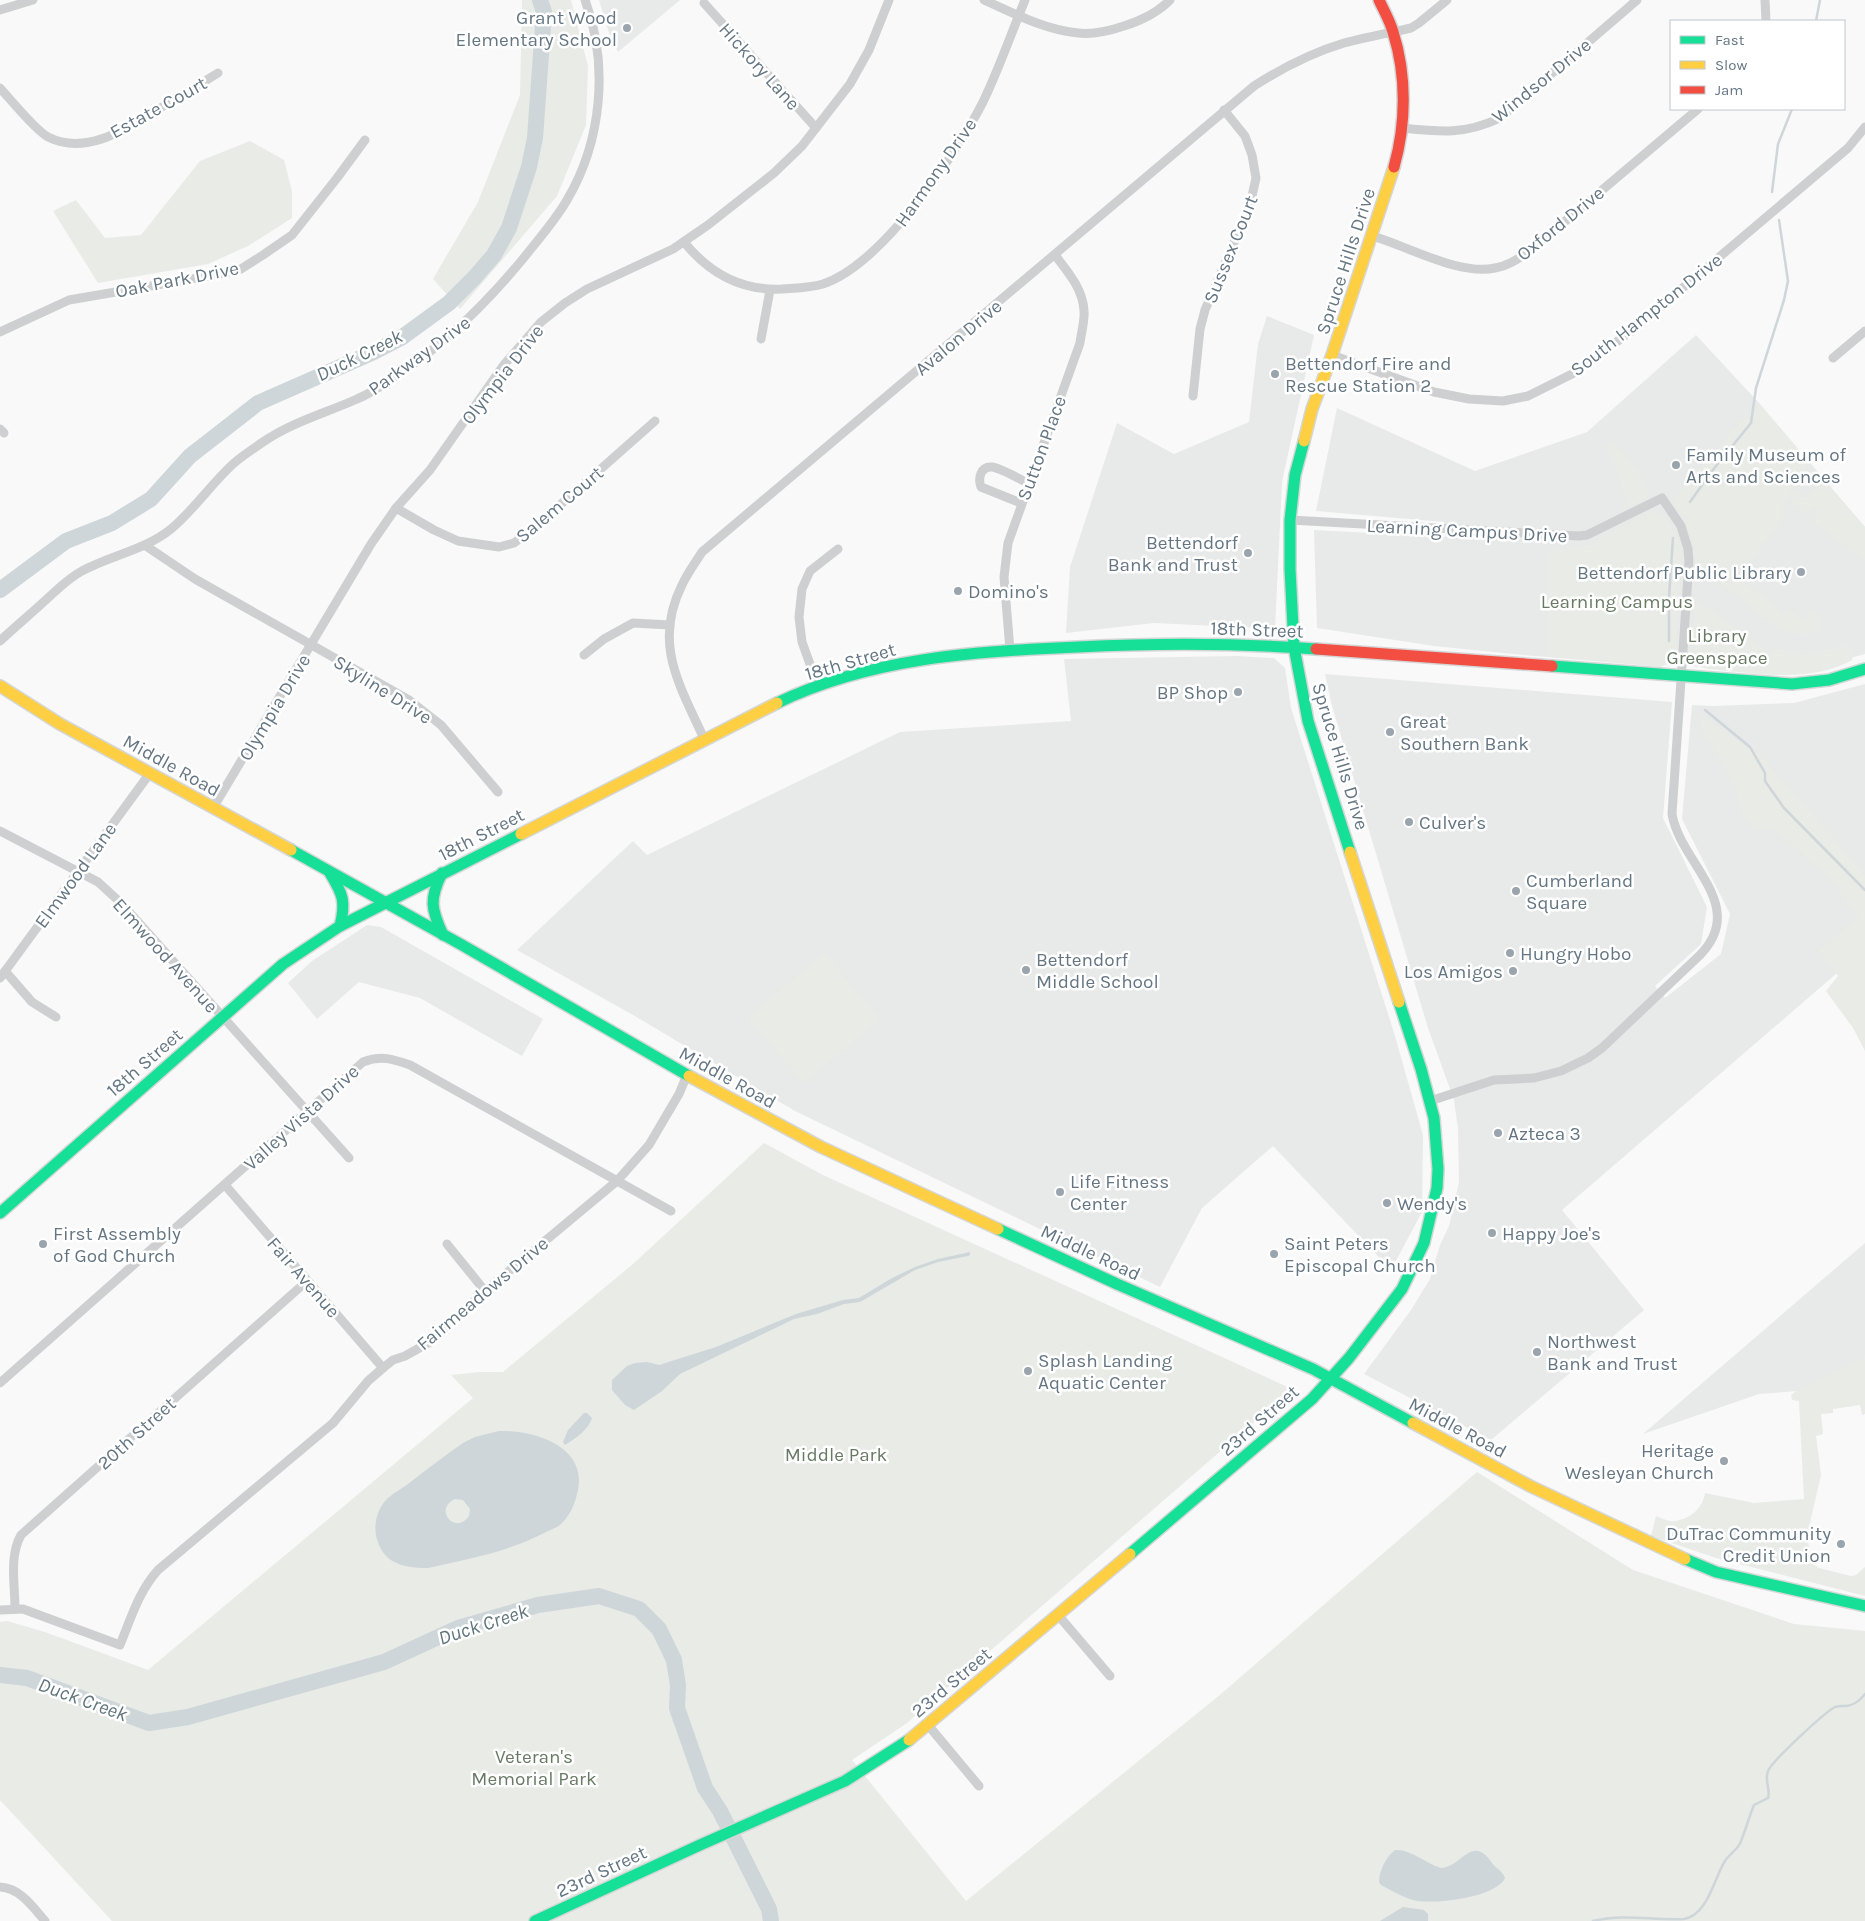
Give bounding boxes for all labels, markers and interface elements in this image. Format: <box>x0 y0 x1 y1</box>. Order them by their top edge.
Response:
place label: Grant Wood Elementary School <box>456 7 617 51</box>
street label: Hickory Lane <box>714 18 804 115</box>
legend <box>1670 20 1845 110</box>
marker: Grant Wood Elementary School <box>621 22 633 34</box>
text: Fast <box>1715 31 1745 49</box>
street label: Windsor Drive <box>1487 34 1596 128</box>
text: Slow <box>1715 56 1747 74</box>
street label: Estate Court <box>106 72 211 143</box>
text: Jam <box>1715 81 1743 99</box>
street label: Harmony Drive <box>890 114 981 231</box>
street label: Oxford Drive <box>1513 182 1609 266</box>
street label: Spruce Hills Drive <box>1312 185 1380 337</box>
street label: Sussex Court <box>1199 192 1263 307</box>
street label: South Hampton Drive <box>1566 249 1727 381</box>
street label: Oak Park Drive <box>114 257 241 303</box>
street label: Avalon Drive <box>911 295 1007 380</box>
street label: Parkway Drive <box>364 311 475 400</box>
street label: Olympia Drive <box>457 320 548 429</box>
water label: Duck Creek <box>312 324 407 386</box>
place label: Bettendorf Fire and Rescue Station 2 <box>1285 353 1452 397</box>
marker: Bettendorf Fire and Rescue Station 2 <box>1269 368 1281 380</box>
street label: Sutton Place <box>1013 393 1071 504</box>
place label: Family Museum of Arts and Sciences <box>1686 444 1847 488</box>
marker: Family Museum of Arts and Sciences <box>1670 459 1682 471</box>
street label: Salem Court <box>512 462 608 548</box>
street label: Learning Campus Drive <box>1366 515 1568 547</box>
place label: Bettendorf Bank and Trust <box>1108 532 1238 576</box>
marker: Bettendorf Bank and Trust <box>1242 547 1254 559</box>
place label: Bettendorf Public Library <box>1577 562 1791 584</box>
marker: Bettendorf Public Library <box>1795 566 1807 578</box>
place label: Domino's <box>968 581 1049 603</box>
marker: Domino's <box>952 585 964 597</box>
park label: Learning Campus <box>1541 591 1693 613</box>
street label: 18th Street <box>1210 617 1304 643</box>
park label: Library Greenspace <box>1666 625 1768 669</box>
street label: 18th Street <box>802 639 898 685</box>
street label: Olympia Drive <box>234 650 315 765</box>
street label: Skyline Drive <box>329 651 436 729</box>
street label: Spruce Hills Drive <box>1307 680 1373 833</box>
place label: BP Shop <box>1157 682 1228 704</box>
marker: BP Shop <box>1232 686 1244 698</box>
place label: Great Southern Bank <box>1400 711 1529 755</box>
marker: Great Southern Bank <box>1384 726 1396 738</box>
street label: Middle Road <box>119 730 224 802</box>
street label: 18th Street <box>435 804 528 866</box>
place label: Culver's <box>1419 812 1486 834</box>
marker: Culver's <box>1403 816 1415 828</box>
street label: Elmwood Lane <box>30 819 121 932</box>
place label: Cumberland Square <box>1526 870 1633 914</box>
marker: Cumberland Square <box>1510 885 1522 897</box>
street label: Elmwood Avenue <box>108 894 222 1018</box>
place label: Hungry Hobo <box>1520 943 1631 965</box>
marker: Hungry Hobo <box>1504 947 1516 959</box>
place label: Bettendorf Middle School <box>1036 949 1159 993</box>
place label: Los Amigos <box>1404 961 1503 983</box>
marker: Bettendorf Middle School <box>1020 964 1032 976</box>
marker: Los Amigos <box>1507 965 1519 977</box>
street label: 18th Street <box>102 1024 187 1102</box>
street label: Middle Road <box>675 1042 780 1114</box>
street label: Valley Vista Drive <box>240 1060 364 1175</box>
place label: Azteca 3 <box>1508 1123 1581 1145</box>
marker: Azteca 3 <box>1492 1127 1504 1139</box>
place label: Life Fitness Center <box>1070 1171 1169 1215</box>
marker: Life Fitness Center <box>1054 1186 1066 1198</box>
place label: Wendy's <box>1397 1193 1467 1215</box>
marker: Wendy's <box>1381 1197 1393 1209</box>
street label: Middle Road <box>1037 1220 1144 1286</box>
place label: First Assembly of God Church <box>53 1223 181 1267</box>
place label: Happy Joe's <box>1502 1223 1601 1245</box>
marker: Happy Joe's <box>1486 1227 1498 1239</box>
street label: Fairmeadows Drive <box>412 1232 553 1355</box>
street label: Fair Avenue <box>262 1233 344 1322</box>
place label: Saint Peters Episcopal Church <box>1284 1233 1436 1277</box>
marker: First Assembly of God Church <box>37 1238 49 1250</box>
marker: Saint Peters Episcopal Church <box>1268 1248 1280 1260</box>
place label: Northwest Bank and Trust <box>1547 1331 1677 1375</box>
marker: Northwest Bank and Trust <box>1531 1346 1543 1358</box>
place label: Splash Landing Aquatic Center <box>1038 1350 1173 1394</box>
marker: Splash Landing Aquatic Center <box>1022 1365 1034 1377</box>
street label: 23rd Street <box>1216 1381 1303 1461</box>
street label: 20th Street <box>93 1393 180 1475</box>
street label: Middle Road <box>1405 1393 1510 1463</box>
place label: Heritage Wesleyan Church <box>1565 1440 1714 1484</box>
park label: Middle Park <box>785 1444 887 1466</box>
marker: Heritage Wesleyan Church <box>1718 1455 1730 1467</box>
place label: DuTrac Community Credit Union <box>1666 1523 1831 1567</box>
marker: DuTrac Community Credit Union <box>1835 1538 1847 1550</box>
water label: Duck Creek <box>435 1599 532 1650</box>
street label: 23rd Street <box>907 1643 996 1722</box>
water label: Duck Creek <box>35 1673 131 1726</box>
park label: Veteran's Memorial Park <box>471 1746 597 1790</box>
street label: 23rd Street <box>553 1841 650 1902</box>

